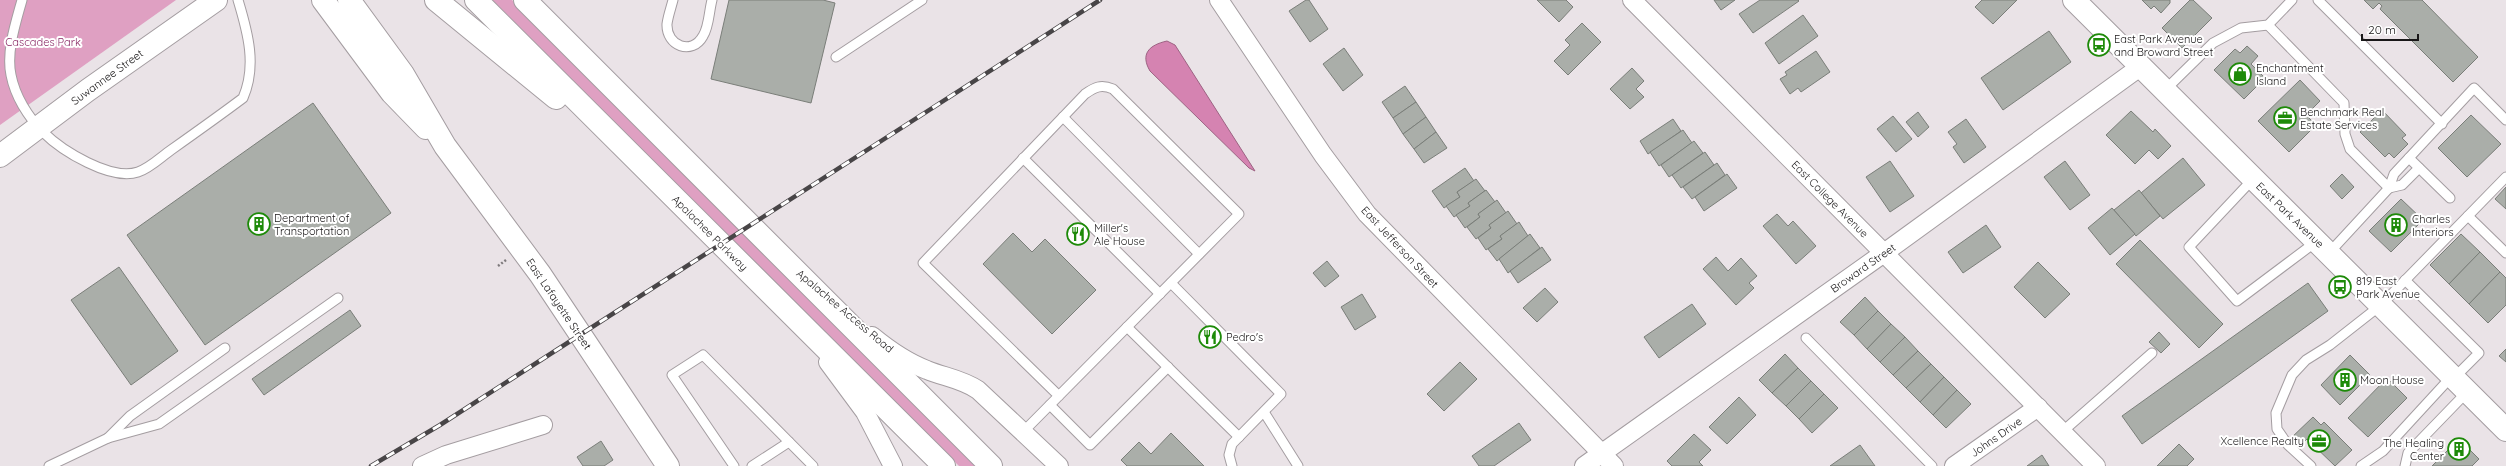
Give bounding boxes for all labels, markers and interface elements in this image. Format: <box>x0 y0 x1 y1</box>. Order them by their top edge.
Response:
scale bar <box>2362 16 2418 42</box>
text: 20 m <box>2368 22 2396 37</box>
bus stop icon: East Park Avenue and Broward Street <box>2086 32 2112 58</box>
place label: East Park Avenue and Broward Street <box>2114 32 2213 59</box>
park label: Cascades Park <box>5 35 81 49</box>
street label: Suwannee Street <box>68 46 146 108</box>
shop icon: Enchantment Island <box>2227 61 2253 87</box>
place label: Enchantment Island <box>2256 61 2324 88</box>
office icon: Benchmark Real Estate Services <box>2272 105 2298 131</box>
place label: Benchmark Real Estate Services <box>2300 105 2384 132</box>
street label: East College Avenue <box>1789 158 1871 240</box>
street label: East Park Avenue <box>2253 179 2327 251</box>
street label: Apalachee Parkway <box>669 192 751 274</box>
street label: East Jefferson Street <box>1358 203 1442 291</box>
building icon: Department of Transportation <box>246 211 272 237</box>
place label: Department of Transportation <box>274 211 349 238</box>
building icon: Charles Interiors <box>2383 212 2409 238</box>
place label: Charles Interiors <box>2412 212 2454 239</box>
restaurant icon: Miller's Ale House <box>1065 221 1091 247</box>
place label: Miller's Ale House <box>1094 221 1145 248</box>
street label: Broward Street <box>1828 240 1899 296</box>
street label: East Lafayette Street <box>523 256 595 353</box>
street label: Apalachee Access Road <box>794 266 896 356</box>
bus stop icon: 819 East Park Avenue <box>2327 274 2353 300</box>
place label: 819 East Park Avenue <box>2356 274 2420 301</box>
restaurant icon: Pedro's <box>1197 324 1223 350</box>
place label: Pedro's <box>1226 330 1263 344</box>
building icon: Moon House <box>2332 367 2358 393</box>
place label: Moon House <box>2360 373 2424 387</box>
street label: Johns Drive <box>1967 414 2025 460</box>
office icon: Xcellence Realty <box>2306 428 2332 454</box>
place label: Xcellence Realty <box>2220 434 2304 448</box>
place label: The Healing Center <box>2383 436 2445 463</box>
building icon: The Healing Center <box>2446 436 2472 462</box>

